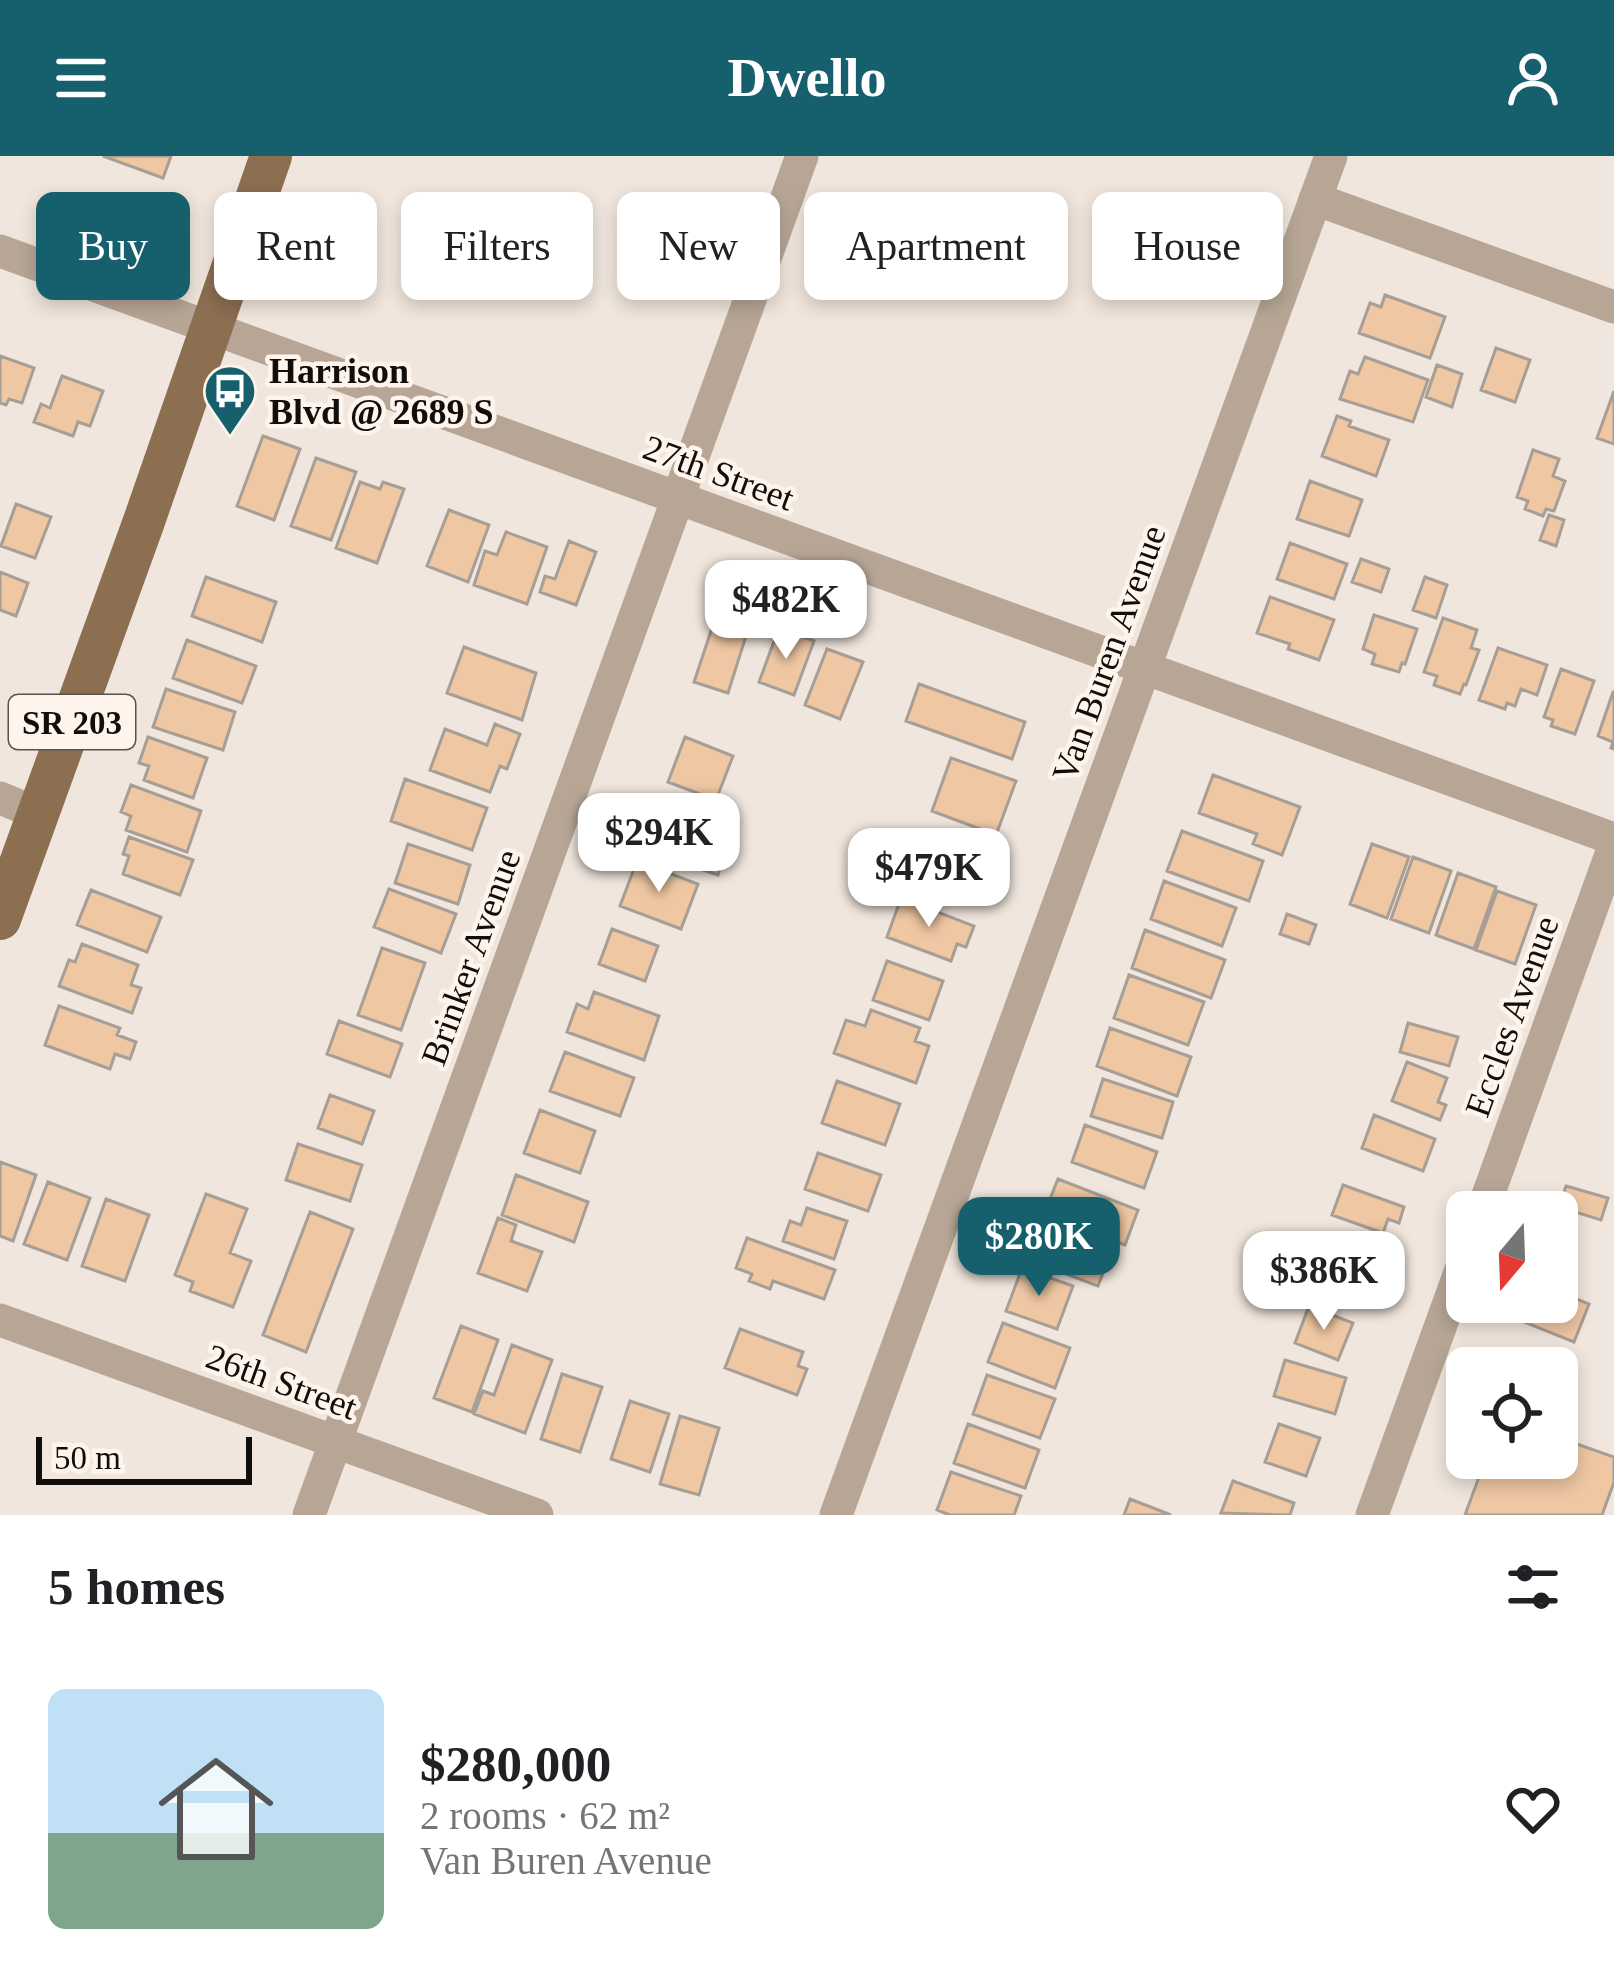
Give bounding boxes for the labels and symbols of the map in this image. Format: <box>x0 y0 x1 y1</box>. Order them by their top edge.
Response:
place label: Harrison Blvd @ 2689 S <box>269 351 494 432</box>
bus stop icon: Harrison Blvd @ 2689 S <box>202 363 258 437</box>
street label: 27th Street <box>638 427 799 519</box>
street label: Van Buren Avenue <box>1044 520 1174 787</box>
pin: $482K <box>702 560 870 662</box>
road number: SR 203 <box>9 695 135 749</box>
pin: $294K <box>575 793 743 895</box>
pin: $479K <box>845 828 1013 930</box>
street label: Brinker Avenue <box>413 844 528 1070</box>
street label: Eccles Avenue <box>1457 911 1567 1122</box>
north arrow <box>1446 1191 1578 1323</box>
pin: $280K <box>955 1197 1123 1299</box>
pin: $386K <box>1240 1231 1408 1333</box>
street label: 26th Street <box>201 1336 362 1428</box>
scale bar <box>36 1431 252 1484</box>

